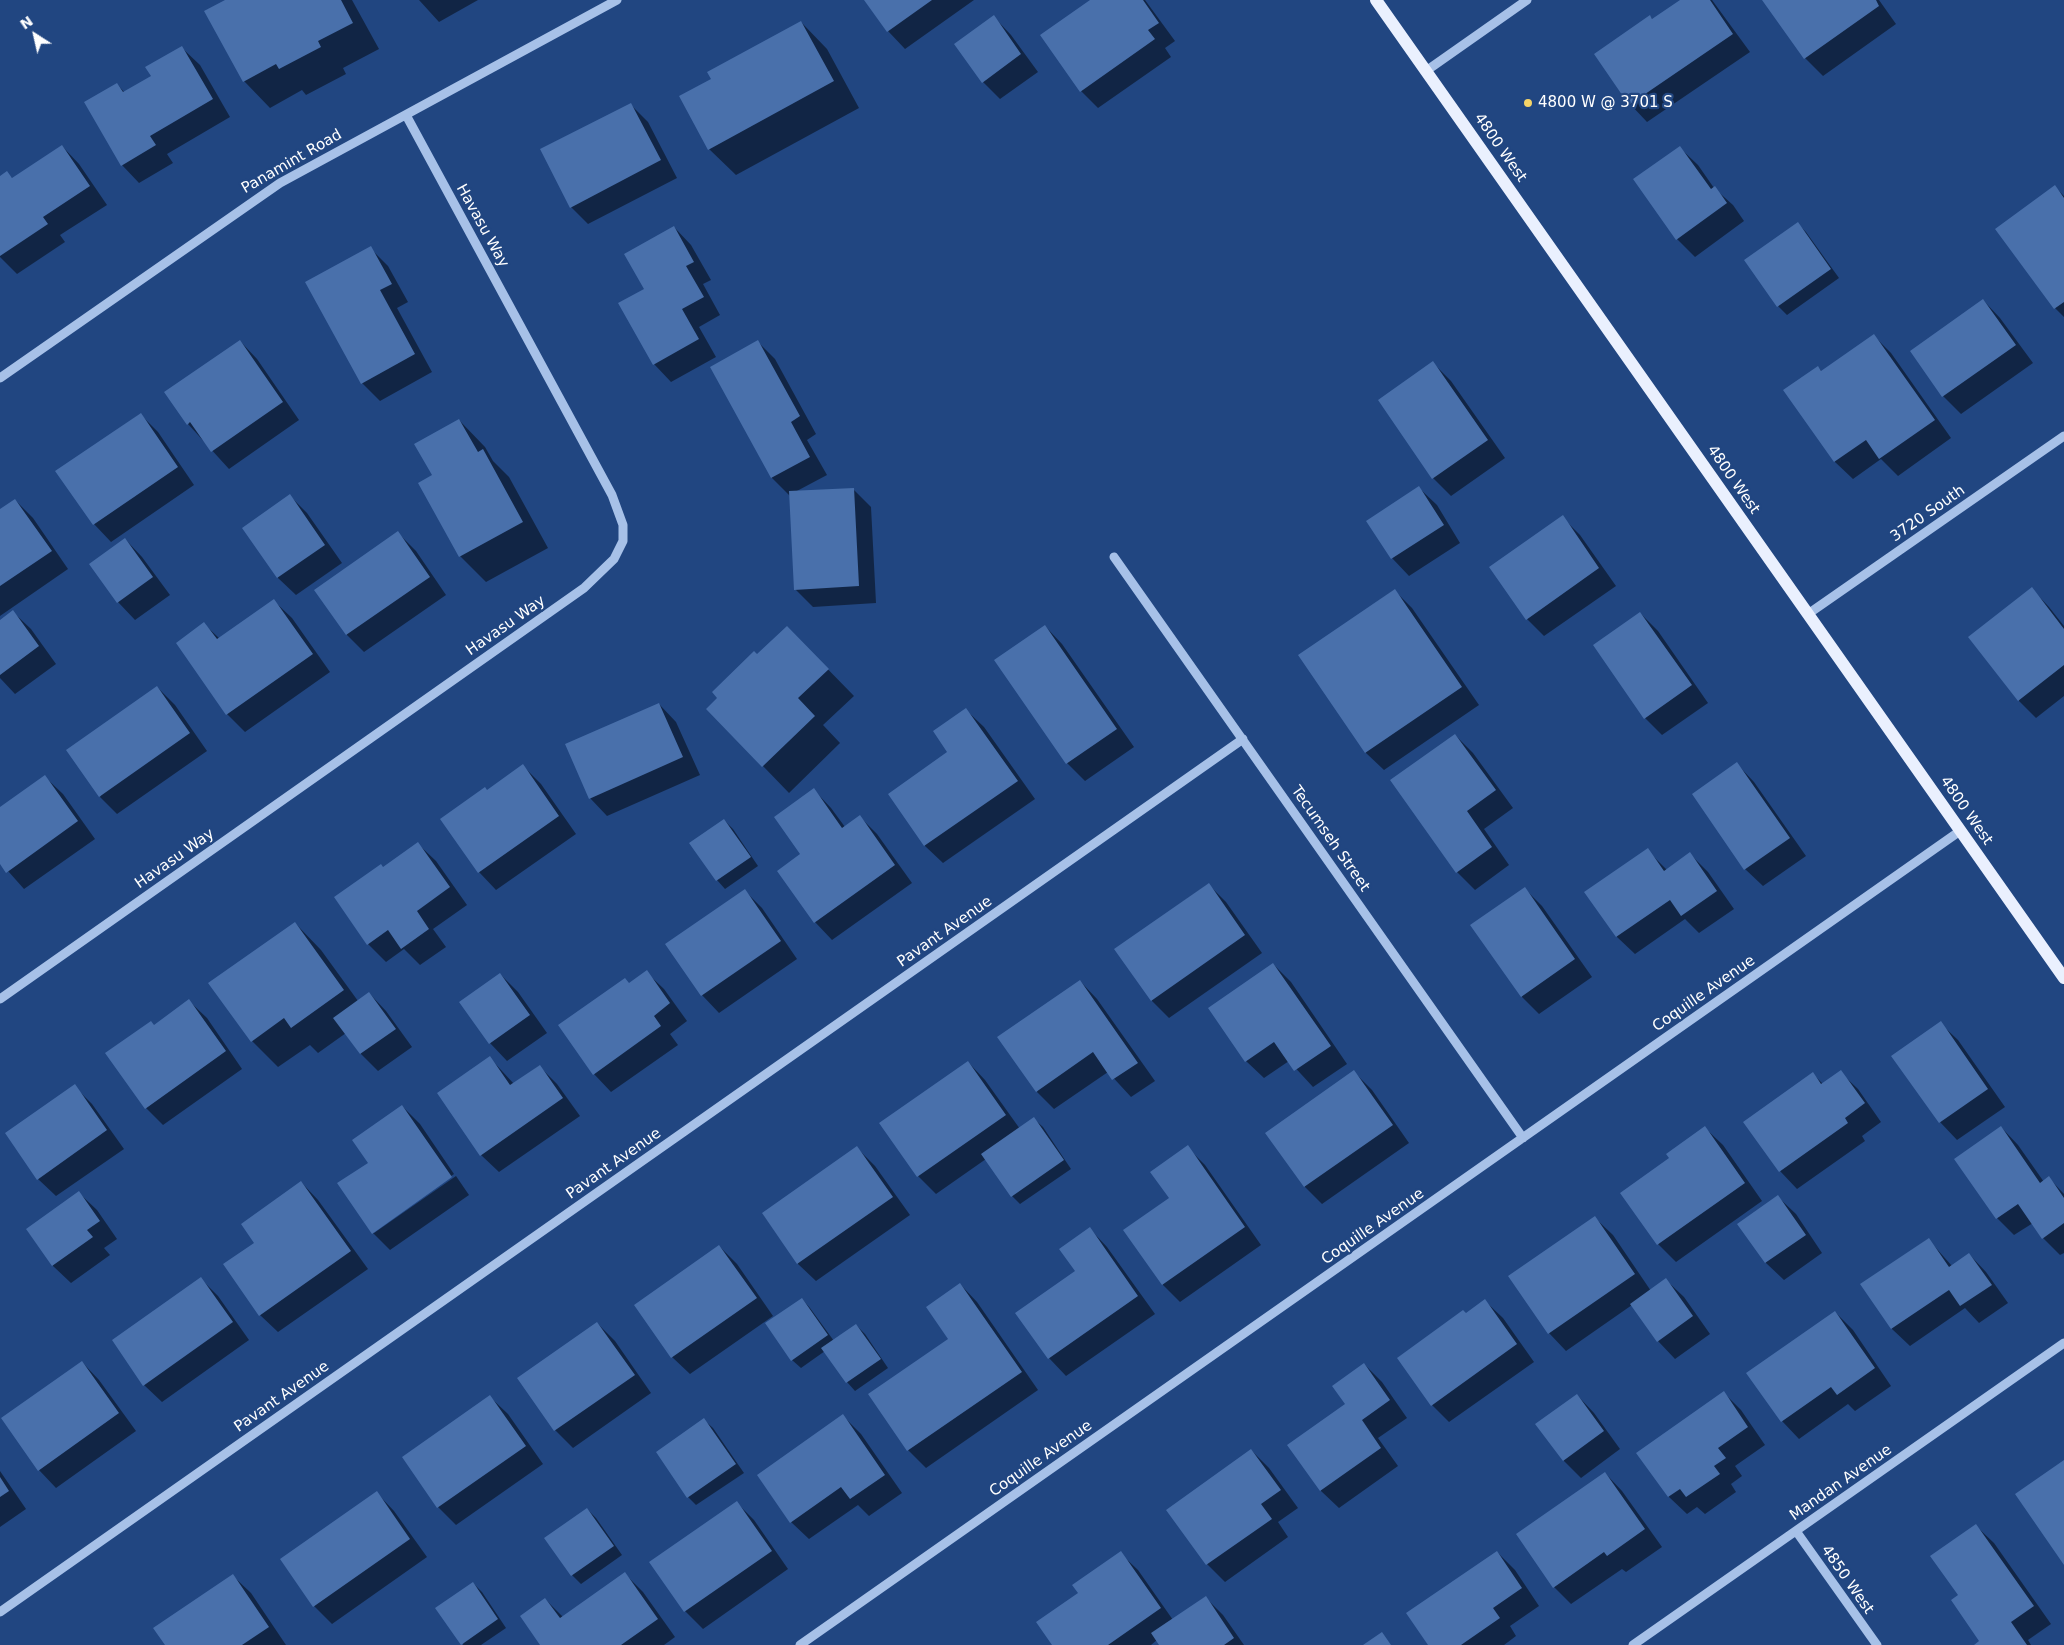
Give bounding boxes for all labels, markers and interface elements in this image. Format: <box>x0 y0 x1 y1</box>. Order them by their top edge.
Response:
north arrow <box>10 10 60 60</box>
text: N <box>17 13 36 33</box>
place label: 4800 W @ 3701 S <box>1538 94 1673 112</box>
marker: 4800 W @ 3701 S <box>1522 97 1534 109</box>
street label: 4800 West <box>1470 110 1530 186</box>
street label: Panamint Road <box>239 126 345 198</box>
street label: Havasu Way <box>452 181 512 271</box>
street label: 4800 West <box>1703 442 1763 518</box>
street label: 3720 South <box>1887 482 1969 546</box>
street label: Havasu Way <box>463 592 549 660</box>
street label: 4800 West <box>1936 773 1996 849</box>
street label: Tecumseh Street <box>1287 783 1373 895</box>
street label: Havasu Way <box>132 825 218 893</box>
street label: Pavant Avenue <box>894 893 996 971</box>
street label: Coquille Avenue <box>1649 952 1759 1036</box>
street label: Pavant Avenue <box>563 1125 665 1203</box>
street label: Coquille Avenue <box>1318 1185 1428 1269</box>
street label: Pavant Avenue <box>231 1358 333 1436</box>
street label: Coquille Avenue <box>986 1417 1096 1501</box>
street label: Mandan Avenue <box>1787 1441 1895 1525</box>
street label: 4850 West <box>1817 1542 1877 1618</box>

